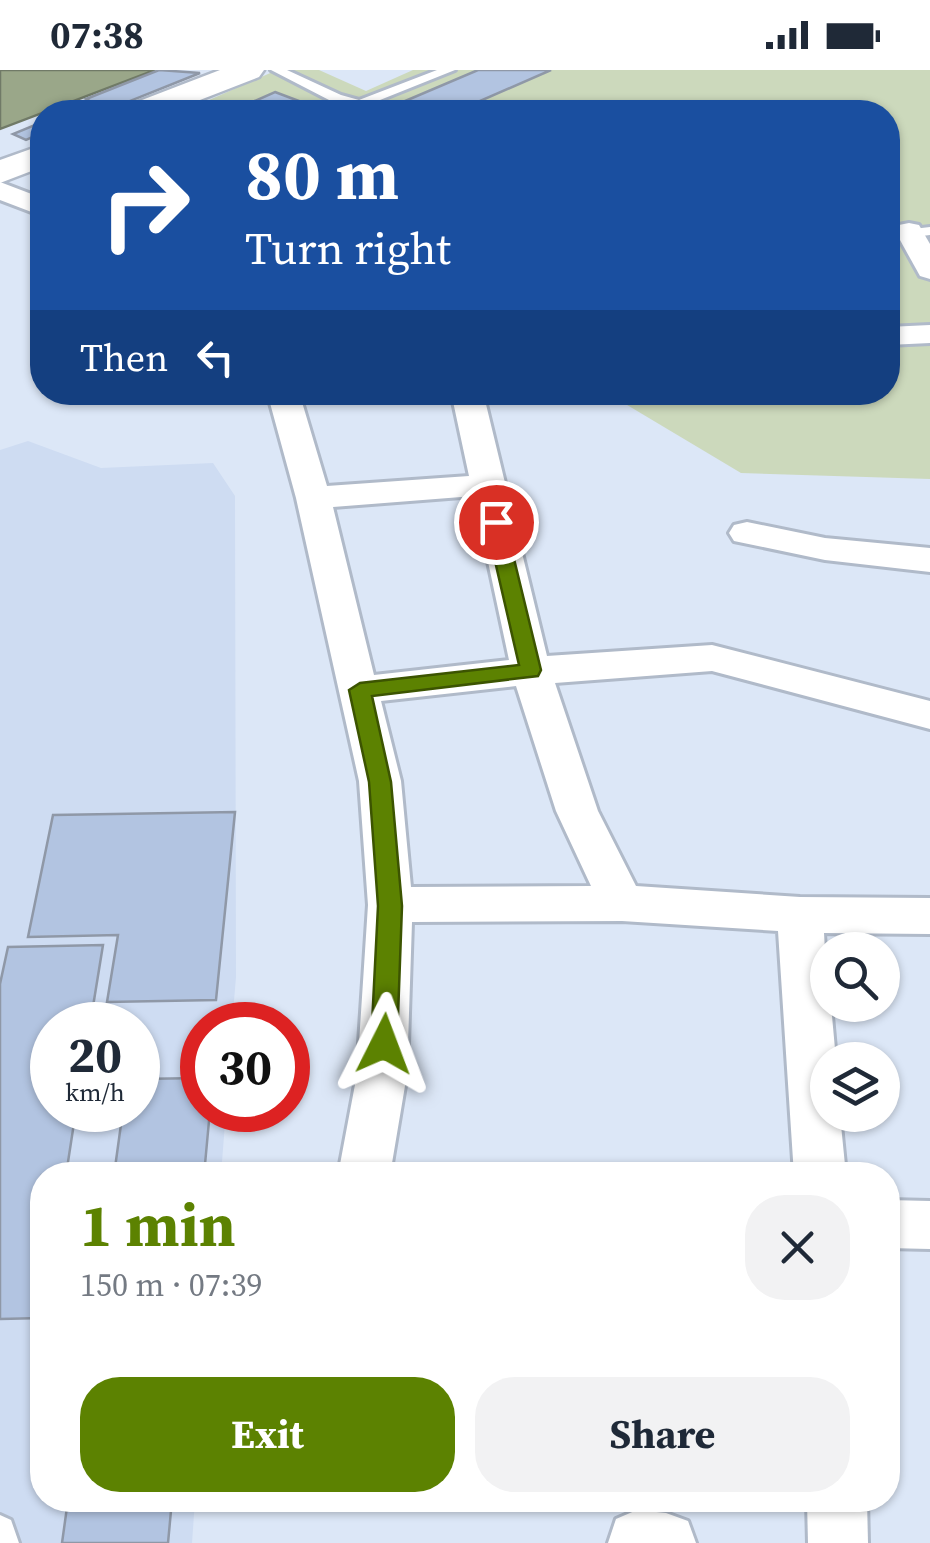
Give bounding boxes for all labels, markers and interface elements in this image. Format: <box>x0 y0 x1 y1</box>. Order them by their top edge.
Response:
text: 07:38 <box>50 9 144 61</box>
text: 80 m <box>245 126 399 222</box>
icon: right <box>80 140 210 270</box>
text: Turn right <box>245 217 451 279</box>
icon: left <box>188 330 243 385</box>
text: Then <box>80 332 168 384</box>
pin <box>454 480 539 565</box>
icon: arrive <box>469 495 524 550</box>
map controls <box>810 932 900 1132</box>
button: search <box>810 932 900 1022</box>
position arrow <box>332 992 436 1096</box>
speed limit sign: 30 <box>180 1002 310 1132</box>
text: 20 <box>68 1020 122 1089</box>
button: layers <box>810 1042 900 1132</box>
text: km/h <box>65 1075 125 1109</box>
text: 1 min <box>80 1184 236 1266</box>
button: close <box>745 1195 850 1300</box>
text: 150 m · 07:39 <box>80 1263 262 1307</box>
button: Exit <box>80 1377 455 1492</box>
button: Share <box>475 1377 850 1492</box>

